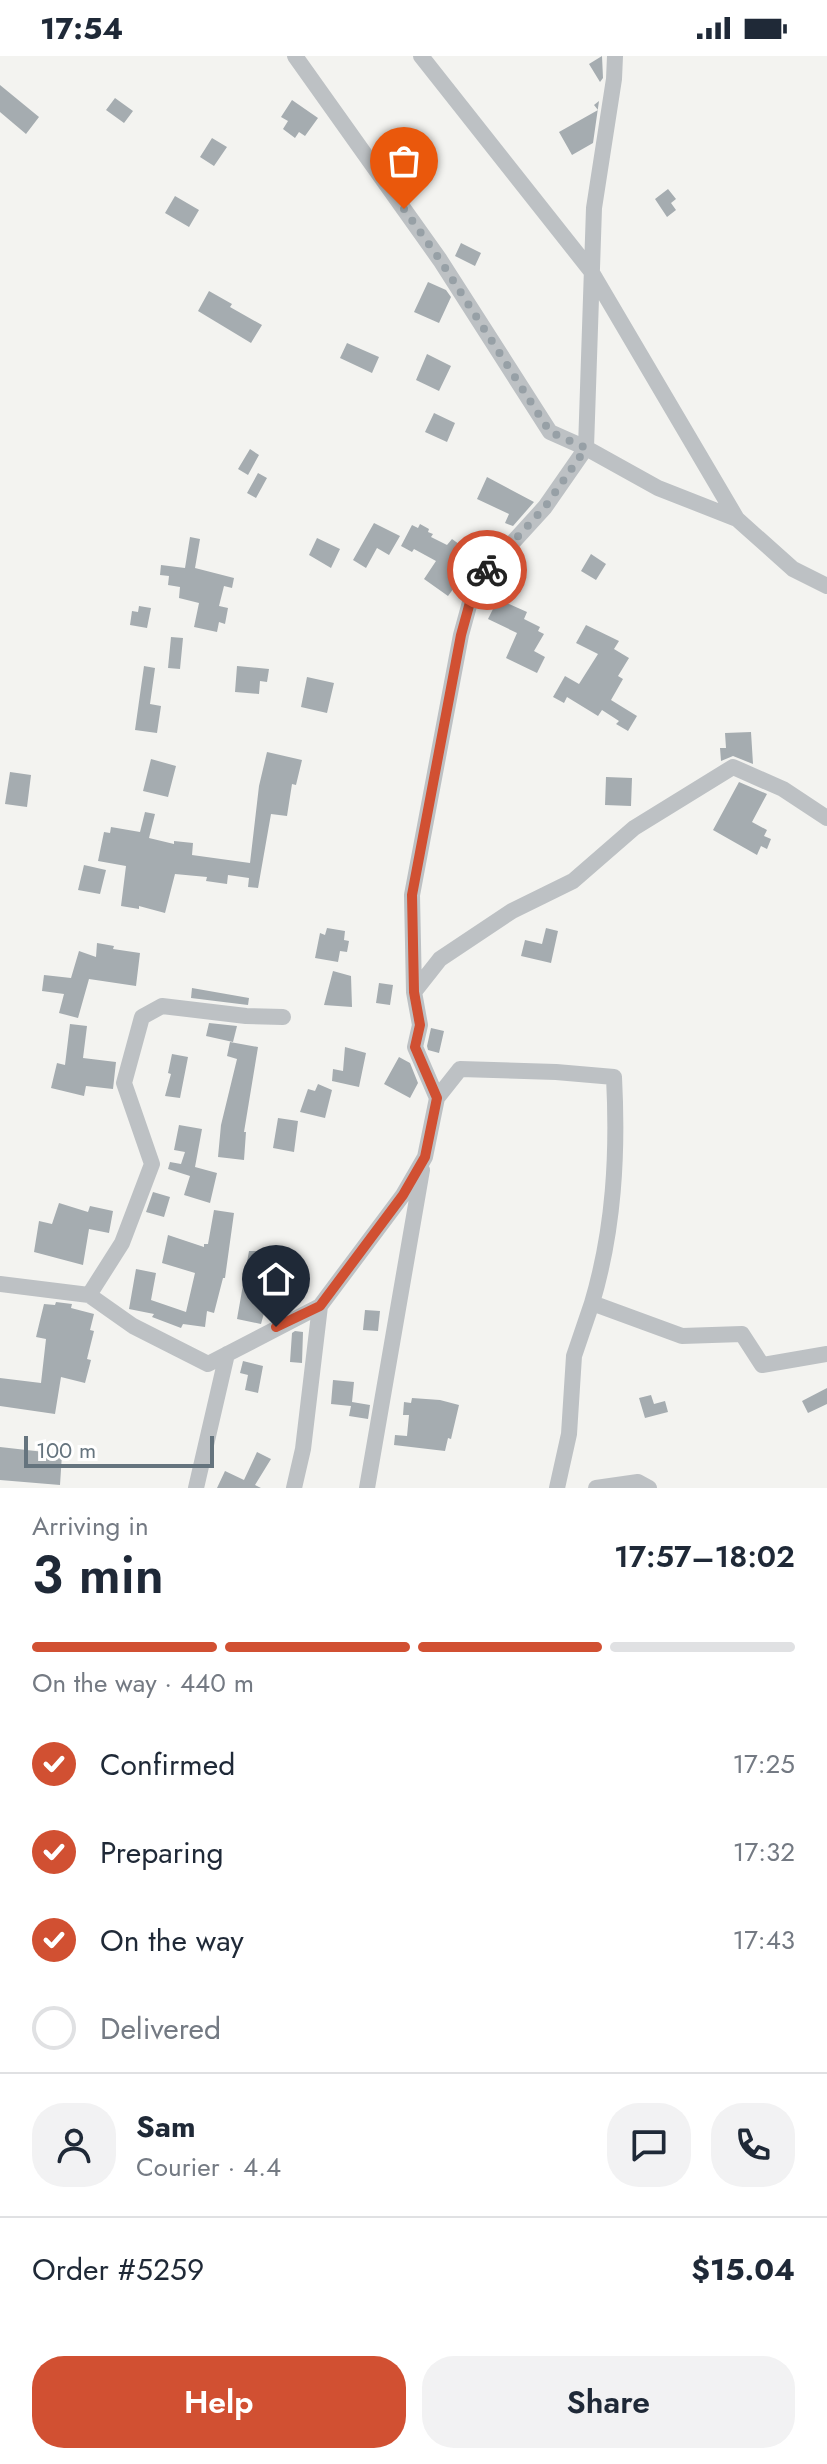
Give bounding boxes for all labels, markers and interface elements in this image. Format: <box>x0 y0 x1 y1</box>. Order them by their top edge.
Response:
text: 17:54 <box>40 7 123 50</box>
pin <box>370 127 438 209</box>
icon: bag <box>382 139 426 183</box>
courier <box>447 530 527 610</box>
icon: bike <box>465 548 509 592</box>
pin <box>242 1245 310 1327</box>
icon: home <box>254 1257 298 1301</box>
scale bar <box>24 1432 214 1468</box>
text: 100 m <box>36 1434 96 1466</box>
text: Arriving in <box>32 1507 149 1545</box>
text: 17:57–18:02 <box>614 1535 795 1578</box>
text: 3 min <box>32 1537 164 1613</box>
text: On the way · 440 m <box>32 1664 254 1702</box>
icon: check <box>32 1742 76 1786</box>
text: Confirmed <box>100 1743 235 1786</box>
text: 17:25 <box>732 1745 795 1783</box>
icon: check <box>32 1830 76 1874</box>
text: Preparing <box>100 1831 224 1874</box>
text: 17:32 <box>733 1833 795 1871</box>
icon: check <box>32 1918 76 1962</box>
text: On the way <box>100 1919 244 1962</box>
text: 17:43 <box>732 1921 795 1959</box>
text: Delivered <box>100 2007 221 2050</box>
button: person <box>32 2103 116 2187</box>
button: chat <box>607 2103 691 2187</box>
button: phone <box>711 2103 795 2187</box>
text: Sam <box>136 2105 196 2148</box>
text: Courier · 4.4 <box>136 2148 281 2186</box>
text: Order #5259 <box>32 2248 204 2291</box>
text: $15.04 <box>691 2248 795 2291</box>
button: Help <box>32 2356 406 2448</box>
button: Share <box>422 2356 795 2448</box>

